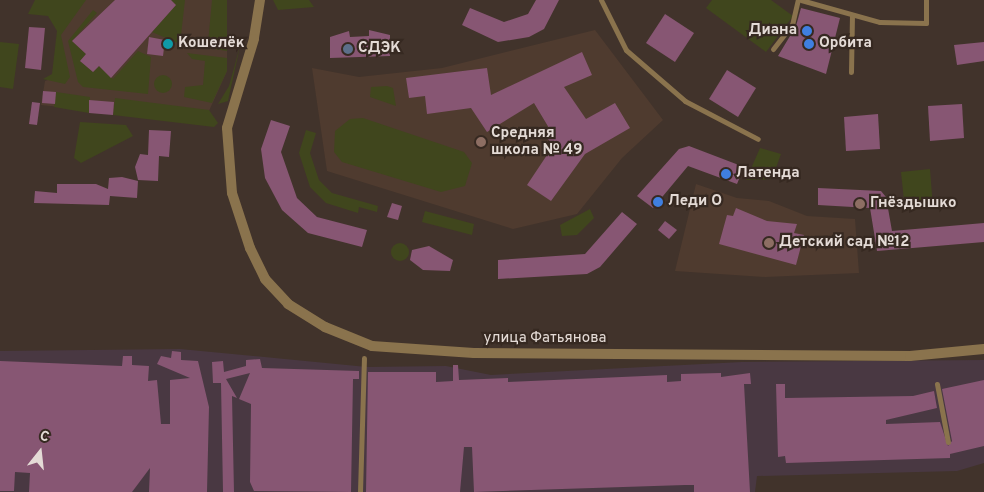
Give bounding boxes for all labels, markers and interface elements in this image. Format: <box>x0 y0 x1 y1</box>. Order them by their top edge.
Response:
place label: Диана <box>749 22 797 40</box>
marker: Диана <box>801 25 813 37</box>
place label: Кошелёк <box>178 35 244 53</box>
place label: Орбита <box>819 35 872 53</box>
marker: Кошелёк <box>162 38 174 50</box>
marker: Орбита <box>803 38 815 50</box>
place label: СДЭК <box>358 40 401 58</box>
marker: СДЭК <box>342 43 354 55</box>
place label: Средняя школа № 49 <box>491 124 582 159</box>
marker: Средняя школа № 49 <box>475 136 487 148</box>
place label: Латенда <box>736 165 800 183</box>
marker: Латенда <box>720 168 732 180</box>
place label: Леди О <box>668 193 722 211</box>
place label: Гнёздышко <box>870 195 957 213</box>
marker: Леди О <box>652 196 664 208</box>
marker: Гнёздышко <box>854 198 866 210</box>
place label: Детский сад №12 <box>779 234 909 252</box>
marker: Детский сад №12 <box>763 237 775 249</box>
street label: улица Фатьянова <box>483 330 607 348</box>
north arrow <box>15 427 65 477</box>
text: С <box>38 428 51 447</box>

